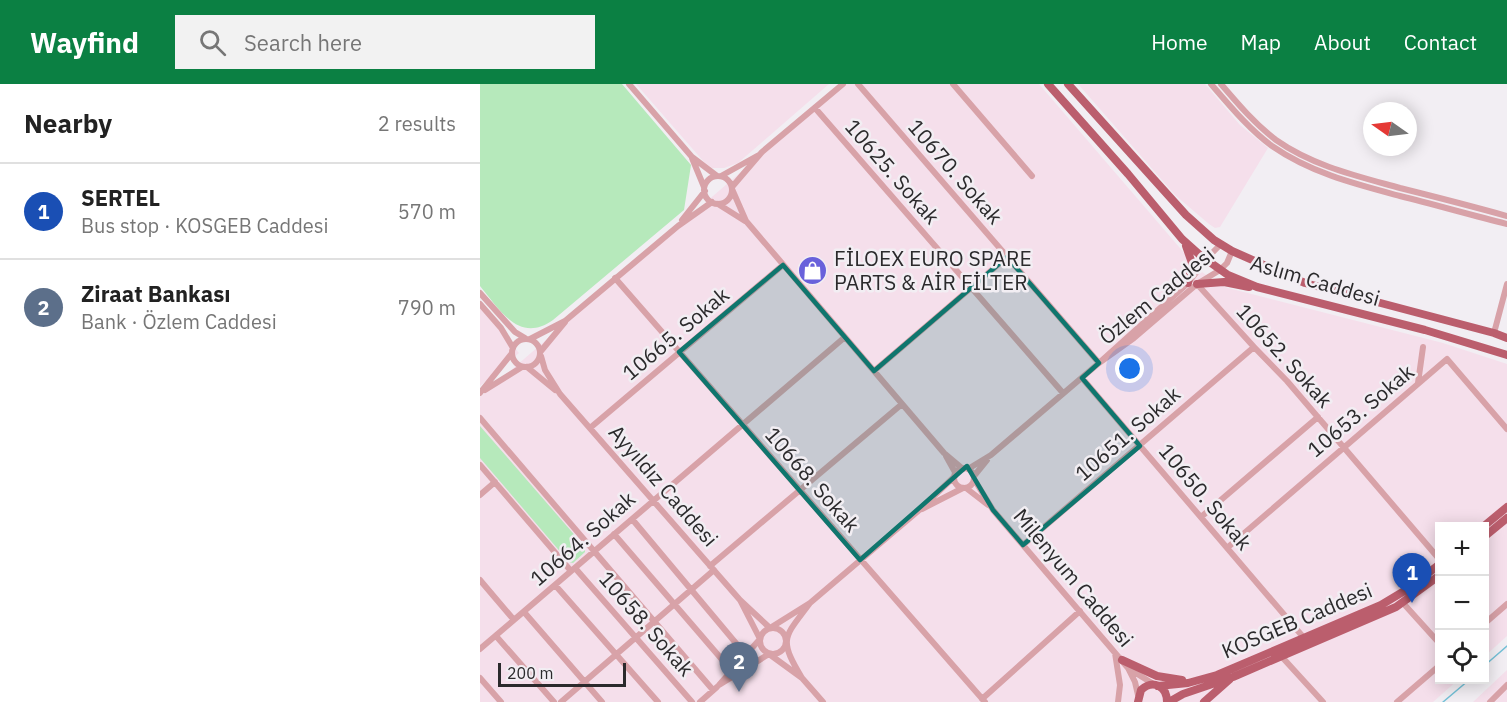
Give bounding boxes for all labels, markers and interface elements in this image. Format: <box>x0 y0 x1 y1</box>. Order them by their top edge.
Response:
search box <box>175 15 595 69</box>
text: Wayfind <box>30 24 139 61</box>
icon: search <box>196 26 229 59</box>
text: Search here <box>244 28 362 57</box>
text: Home <box>1151 28 1208 56</box>
text: Map <box>1241 28 1281 56</box>
text: About <box>1314 28 1371 56</box>
text: Contact <box>1404 28 1477 56</box>
north arrow <box>1363 102 1417 156</box>
text: Nearby <box>24 106 112 140</box>
text: 2 results <box>378 110 456 137</box>
street label: 10625. Sokak <box>839 113 946 230</box>
street label: 10670. Sokak <box>902 113 1009 230</box>
text: SERTEL <box>81 183 160 212</box>
text: 1 <box>38 198 50 225</box>
text: 570 m <box>398 198 456 225</box>
text: Bus stop · KOSGEB Caddesi <box>81 212 329 239</box>
street label: Özlem Caddesi <box>1093 240 1220 350</box>
place label: FİLOEX EURO SPARE PARTS & AİR FİLTER <box>834 244 1032 296</box>
street label: Aslım Caddesi <box>1247 248 1383 312</box>
shop icon: FİLOEX EURO SPARE PARTS & AİR FİLTER <box>797 255 829 287</box>
text: Ziraat Bankası <box>81 279 231 308</box>
street label: 10665. Sokak <box>616 280 734 386</box>
text: 2 <box>38 294 50 321</box>
text: 790 m <box>398 294 456 321</box>
street label: 10652. Sokak <box>1231 297 1339 413</box>
text: Bank · Özlem Caddesi <box>81 308 277 335</box>
your location <box>1115 354 1144 383</box>
street label: 10653. Sokak <box>1301 357 1419 463</box>
street label: 10651. Sokak <box>1069 380 1186 487</box>
street label: Ayyıldız Caddesi <box>603 418 724 552</box>
street label: 10668. Sokak <box>759 421 866 538</box>
street label: 10650. Sokak <box>1153 437 1259 555</box>
street label: 10664. Sokak <box>524 485 641 592</box>
street label: Milenyum Caddesi <box>1008 502 1140 652</box>
map controls <box>1435 522 1489 684</box>
button: + <box>1435 522 1489 576</box>
pin: 1 <box>1392 554 1432 603</box>
street label: 10658. Sokak <box>593 565 700 682</box>
street label: KOSGEB Caddesi <box>1217 576 1376 664</box>
button: − <box>1435 576 1489 630</box>
button: locate <box>1435 630 1489 684</box>
pin: 2 <box>720 642 758 692</box>
scale bar <box>498 660 626 688</box>
text: 200 m <box>507 663 554 683</box>

